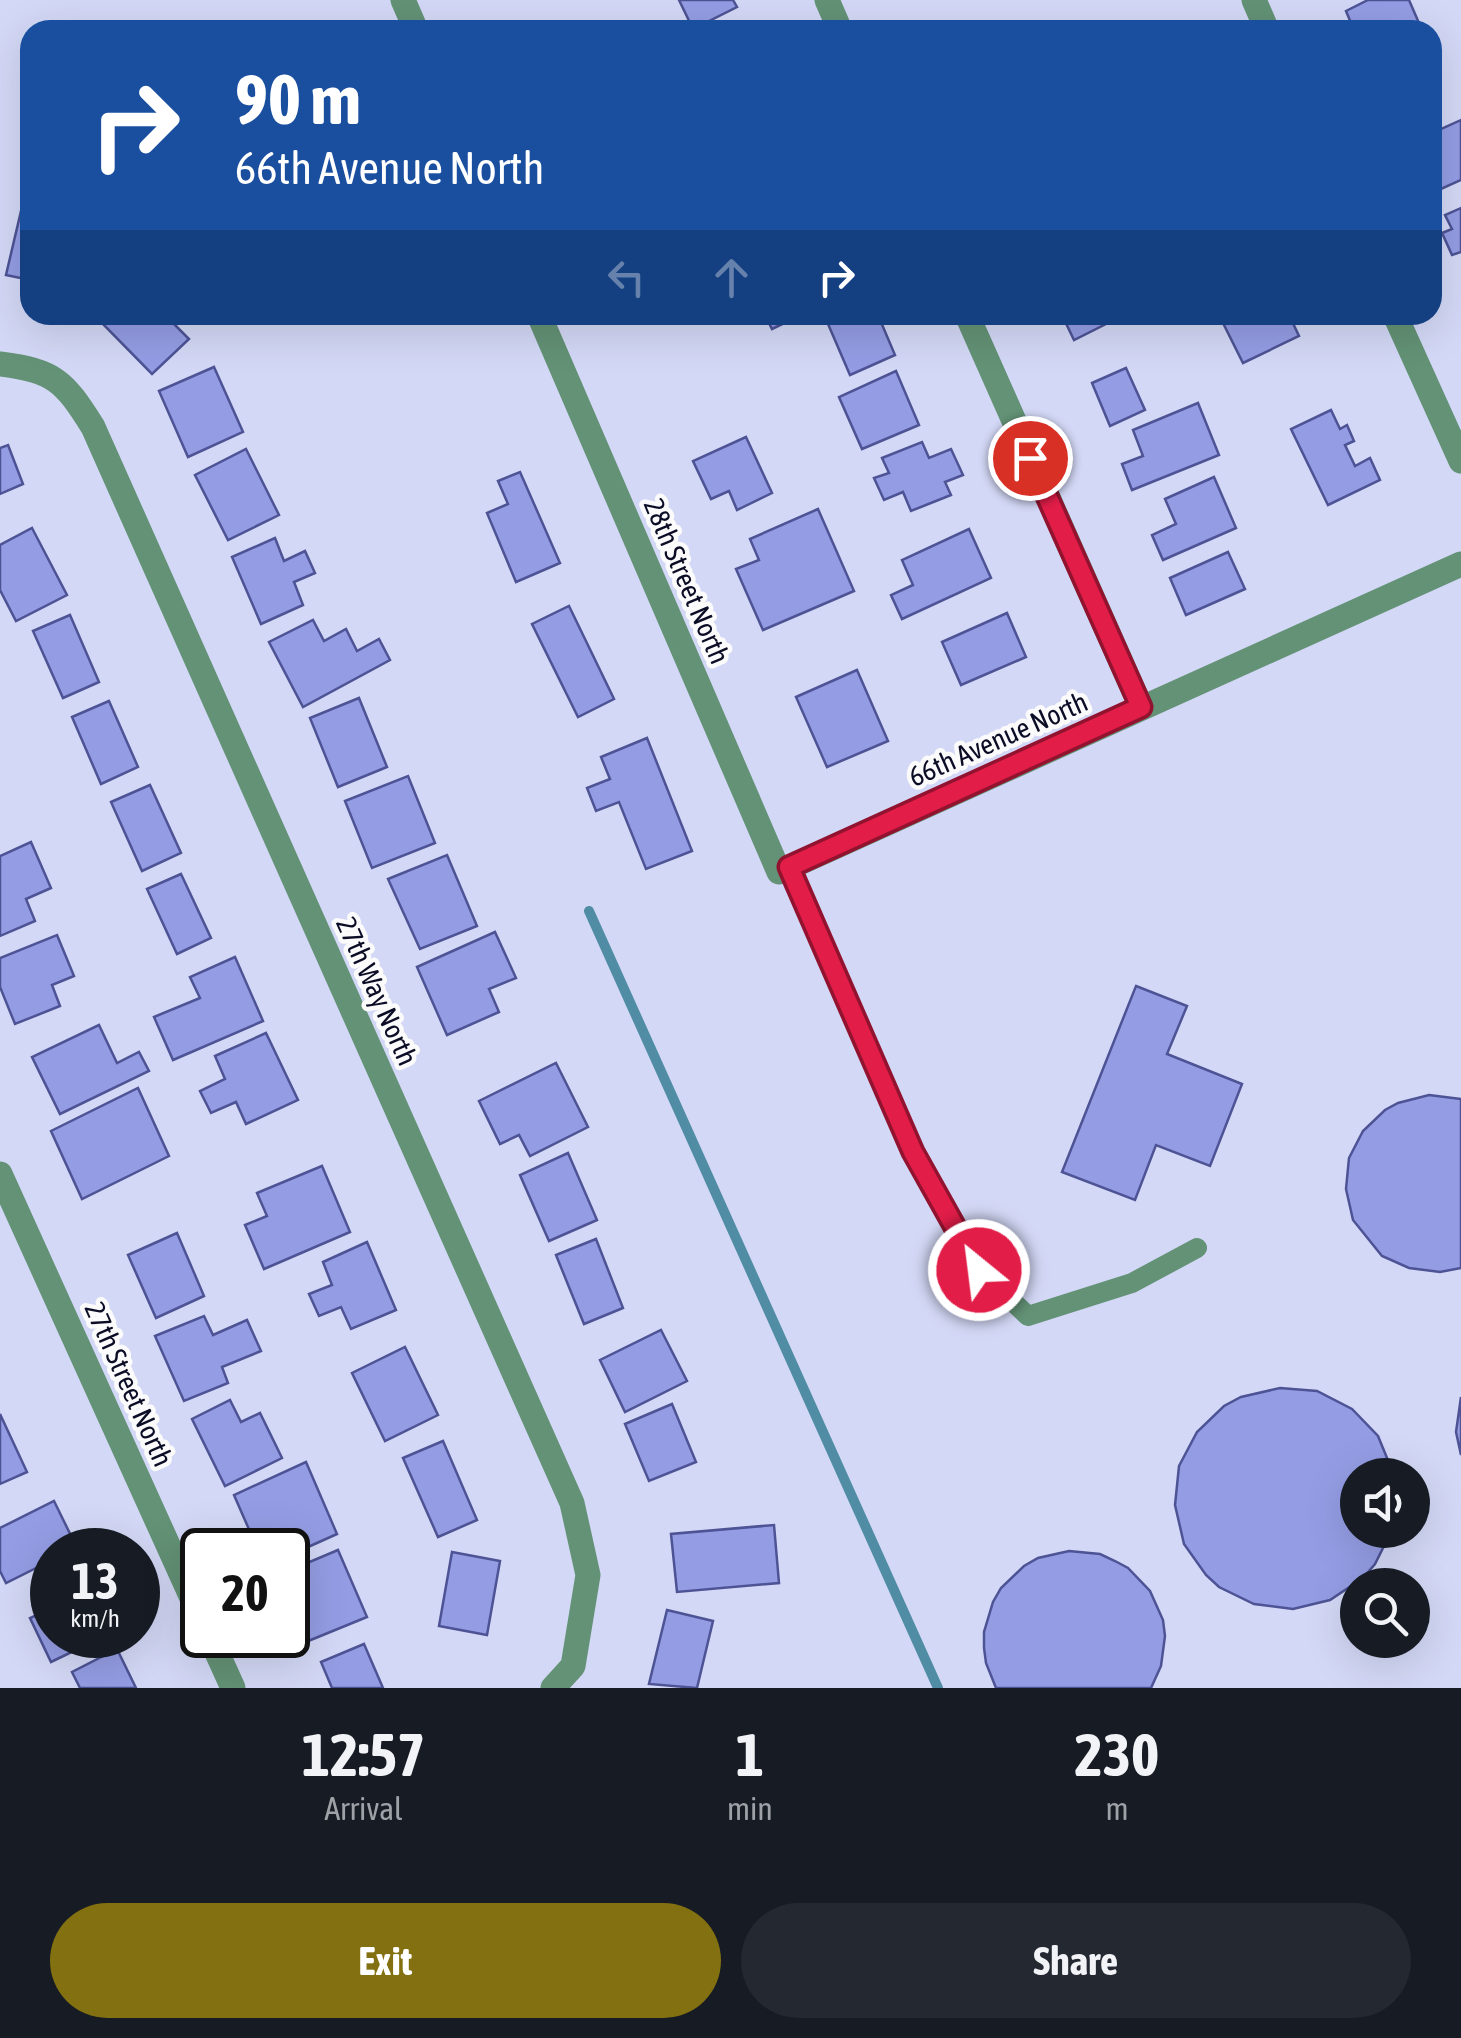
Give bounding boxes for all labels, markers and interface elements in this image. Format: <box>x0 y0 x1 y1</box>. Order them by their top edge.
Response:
text: 90 m <box>235 59 361 139</box>
icon: right <box>70 60 200 190</box>
text: 66th Avenue North <box>235 142 544 194</box>
icon: left <box>599 250 654 305</box>
icon: ahead <box>704 250 759 305</box>
icon: right <box>809 250 864 305</box>
pin <box>988 416 1073 501</box>
icon: arrive <box>1003 431 1058 486</box>
street label: 28th Street North <box>638 494 736 668</box>
street label: 66th Avenue North <box>904 685 1092 793</box>
street label: 27th Way North <box>330 912 424 1070</box>
position arrow <box>927 1218 1031 1322</box>
street label: 27th Street North <box>79 1297 179 1471</box>
map controls <box>1340 1458 1430 1658</box>
button: sound <box>1340 1458 1430 1548</box>
speed limit sign: 20 <box>180 1528 310 1658</box>
text: 13 <box>71 1552 118 1610</box>
button: search <box>1340 1568 1430 1658</box>
text: km/h <box>70 1604 120 1632</box>
text: 12:57 <box>302 1720 425 1789</box>
text: 1 <box>736 1720 764 1789</box>
text: 230 <box>1075 1720 1159 1789</box>
text: Arrival <box>324 1790 403 1827</box>
text: min <box>727 1790 773 1827</box>
text: m <box>1105 1790 1128 1827</box>
button: Exit <box>50 1903 721 2018</box>
button: Share <box>741 1903 1411 2018</box>

